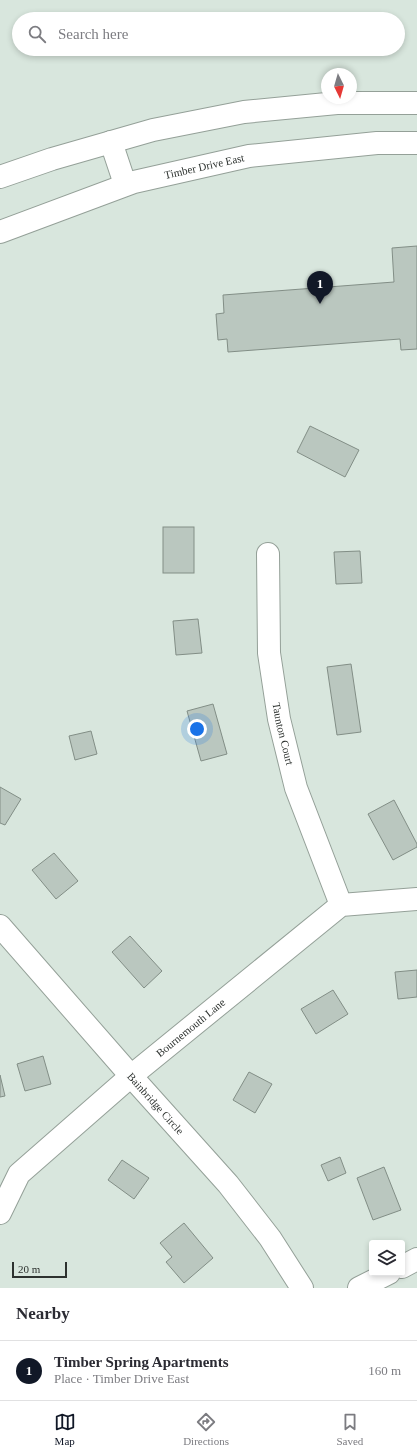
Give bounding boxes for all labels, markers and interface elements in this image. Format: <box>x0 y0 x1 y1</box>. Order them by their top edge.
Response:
search box <box>12 12 405 56</box>
icon: search <box>26 23 48 45</box>
text: Search here <box>58 26 128 42</box>
north arrow <box>321 68 357 104</box>
street label: Timber Drive East <box>163 151 245 181</box>
pin: 1 <box>307 271 333 304</box>
street label: Taunton Court <box>271 702 296 766</box>
your location <box>187 719 207 739</box>
street label: Bournemouth Lane <box>154 996 227 1059</box>
street label: Bainbridge Circle <box>125 1070 186 1137</box>
map controls <box>369 1240 405 1276</box>
button: layers <box>369 1240 405 1276</box>
scale bar <box>12 1260 67 1279</box>
text: 20 m <box>18 1263 40 1275</box>
text: Nearby <box>16 1304 70 1323</box>
text: Timber Spring Apartments <box>54 1354 228 1370</box>
text: 1 <box>26 1363 32 1378</box>
text: 160 m <box>368 1363 401 1378</box>
text: Place · Timber Drive East <box>54 1371 189 1386</box>
tab: Map <box>54 1411 76 1447</box>
tab: Directions <box>183 1411 229 1447</box>
tab: Saved <box>336 1411 363 1447</box>

